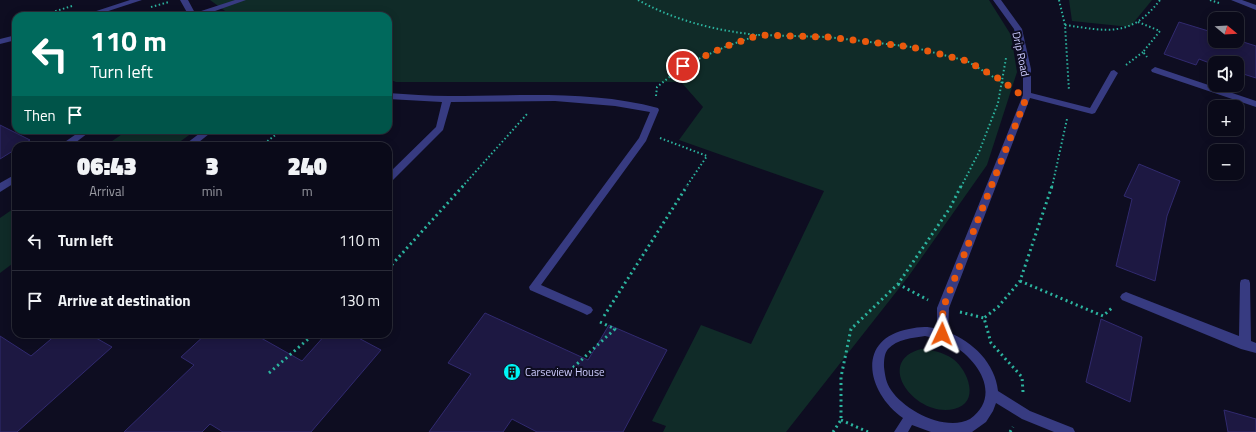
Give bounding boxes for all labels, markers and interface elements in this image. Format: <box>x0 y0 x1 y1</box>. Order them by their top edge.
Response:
north arrow <box>1208 12 1244 48</box>
map controls <box>1208 12 1244 180</box>
text: 110 m <box>90 19 167 62</box>
icon: left <box>24 28 76 80</box>
street label: Drip Road <box>1008 30 1034 78</box>
pin <box>666 49 700 83</box>
icon: arrive <box>672 55 694 77</box>
button: sound <box>1208 56 1244 92</box>
text: Turn left <box>90 58 153 85</box>
button: + <box>1208 100 1244 136</box>
text: Then <box>24 104 56 127</box>
icon: arrive <box>64 104 86 126</box>
button: − <box>1208 144 1244 180</box>
text: 06:43 <box>77 148 137 184</box>
text: 3 <box>205 148 219 184</box>
text: 240 <box>287 148 327 184</box>
text: Arrival <box>89 181 124 201</box>
text: min <box>202 181 222 201</box>
text: m <box>302 181 313 201</box>
text: Turn left <box>58 229 113 252</box>
text: 110 m <box>339 229 380 252</box>
icon: left <box>24 230 46 252</box>
text: Arrive at destination <box>58 289 191 312</box>
text: 130 m <box>339 289 380 312</box>
icon: arrive <box>24 290 46 312</box>
position arrow <box>921 313 963 355</box>
building icon: Carseview House <box>502 362 522 382</box>
place label: Carseview House <box>525 364 605 380</box>

